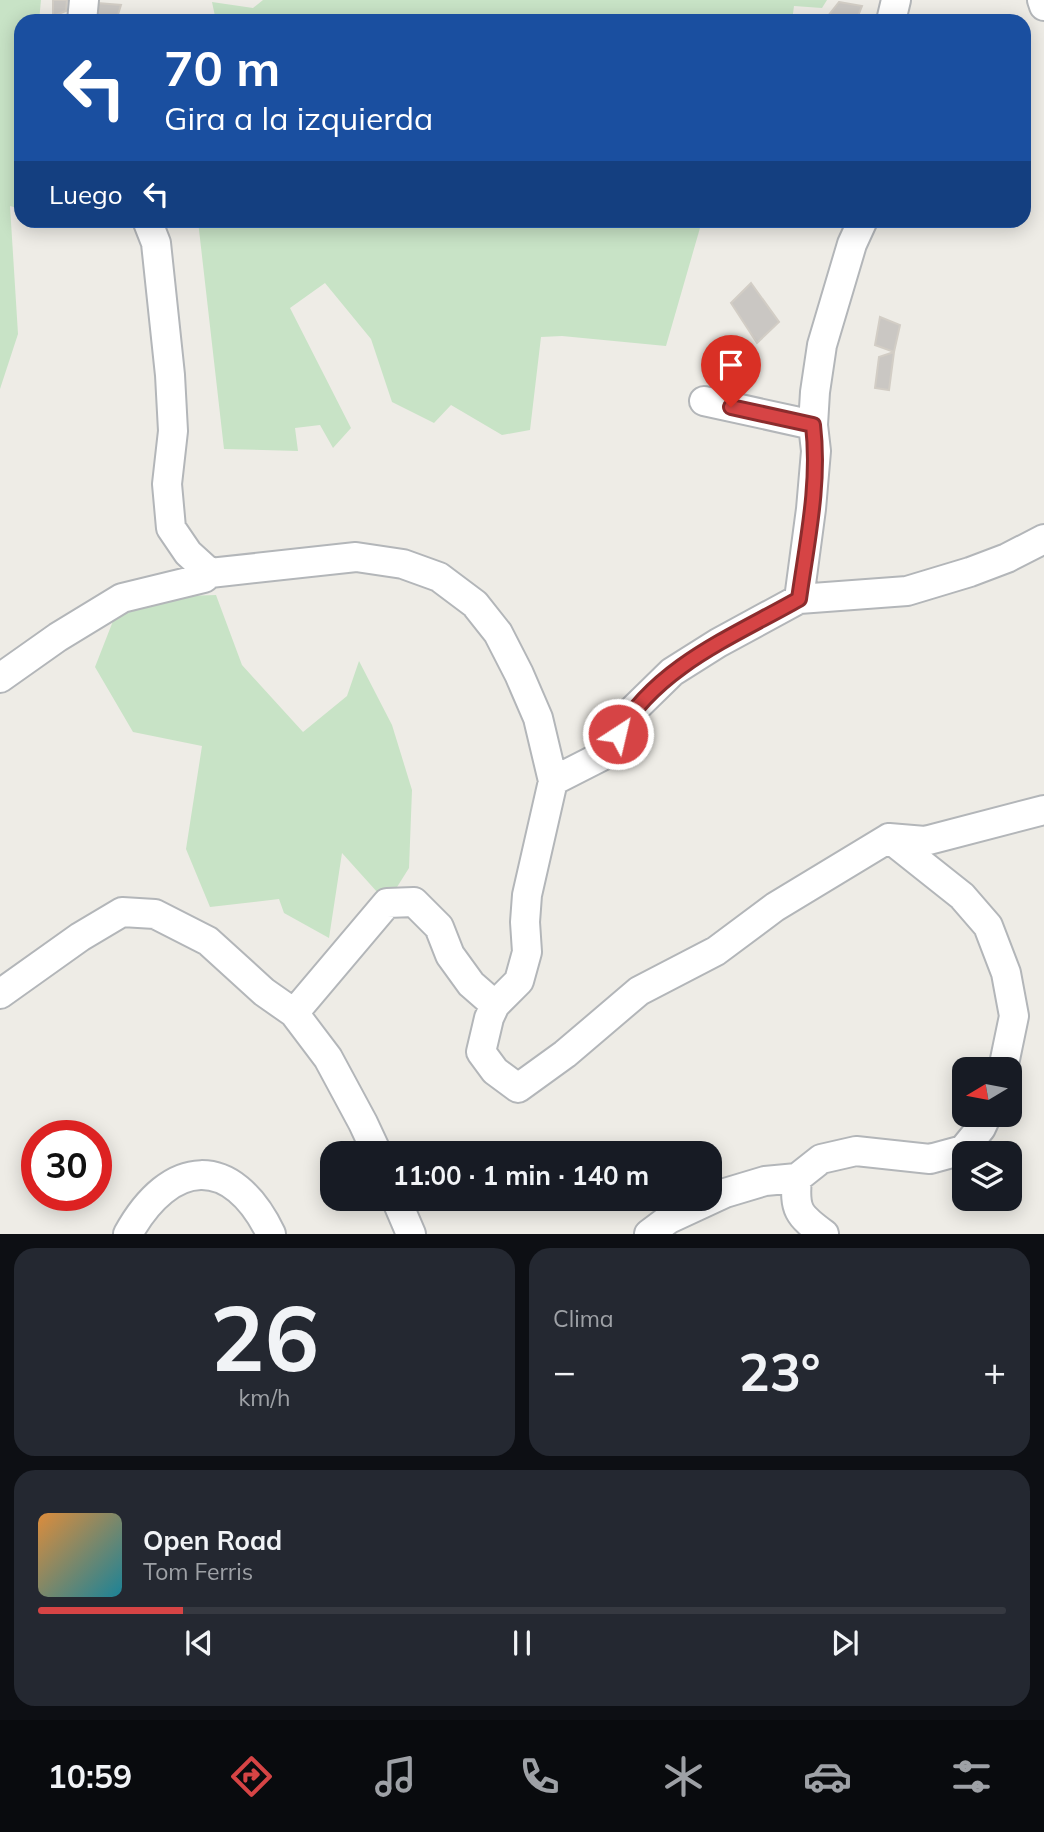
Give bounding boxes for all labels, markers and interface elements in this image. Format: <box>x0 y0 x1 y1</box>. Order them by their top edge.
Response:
text: 70 m <box>164 37 280 98</box>
icon: left <box>49 42 140 133</box>
text: Gira a la izquierda <box>164 98 433 138</box>
icon: left <box>137 175 175 213</box>
text: Luego <box>49 178 123 211</box>
pin <box>701 335 761 407</box>
icon: arrive <box>712 346 750 384</box>
position arrow <box>581 697 655 771</box>
north arrow <box>952 1057 1022 1127</box>
map controls <box>952 1057 1022 1211</box>
speed limit sign: 30 <box>21 1120 112 1211</box>
button: layers <box>952 1141 1022 1211</box>
text: 11:00 · 1 min · 140 m <box>393 1159 649 1192</box>
text: 26 <box>210 1280 319 1394</box>
text: Clima <box>553 1304 614 1333</box>
text: 23° <box>738 1339 821 1404</box>
text: − <box>553 1347 576 1395</box>
text: + <box>983 1347 1006 1395</box>
text: km/h <box>238 1383 291 1412</box>
text: Open Road <box>143 1524 282 1557</box>
text: Tom Ferris <box>143 1557 253 1586</box>
icon: previous <box>180 1624 218 1662</box>
icon: pause <box>503 1624 541 1662</box>
icon: next <box>826 1624 864 1662</box>
icon: directions <box>227 1752 276 1801</box>
icon: music <box>371 1752 420 1801</box>
icon: phone <box>515 1752 564 1801</box>
icon: climate <box>659 1752 708 1801</box>
icon: car <box>803 1752 852 1801</box>
icon: filters <box>947 1752 996 1801</box>
text: 10:59 <box>48 1756 132 1796</box>

